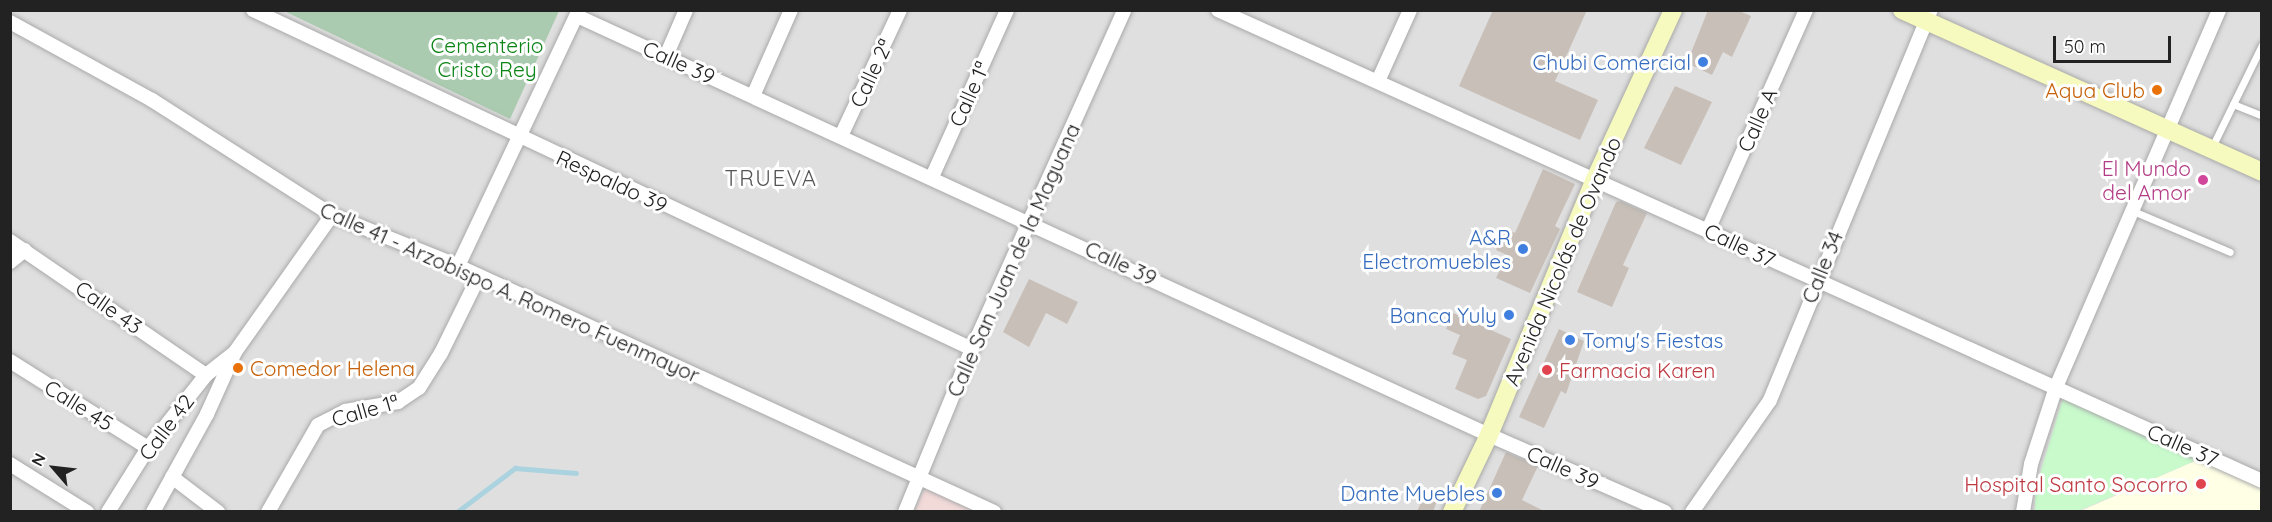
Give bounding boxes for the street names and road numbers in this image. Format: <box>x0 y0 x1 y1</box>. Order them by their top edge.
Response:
street label: Calle 39 <box>639 35 719 89</box>
street label: Calle 2ª <box>844 35 898 111</box>
street label: Calle 1ª <box>944 58 994 130</box>
street label: Calle A <box>1732 84 1782 156</box>
street label: Calle San Juan de la Maguana <box>941 119 1085 401</box>
street label: Avenida Nicolás de Ovando <box>1498 133 1626 389</box>
street label: Respaldo 39 <box>552 144 672 218</box>
street label: Calle 41 - Arzobispo A. Romero Fuenmayor <box>316 196 704 388</box>
street label: Calle 37 <box>1701 218 1779 272</box>
street label: Calle 34 <box>1796 227 1848 307</box>
street label: Calle 39 <box>1081 235 1161 291</box>
street label: Calle 43 <box>71 275 147 339</box>
street label: Calle 45 <box>40 374 118 436</box>
street label: Calle 1ª <box>329 388 401 432</box>
street label: Calle 42 <box>133 389 199 465</box>
street label: Calle 37 <box>2143 418 2223 472</box>
street label: Calle 39 <box>1523 440 1603 494</box>

